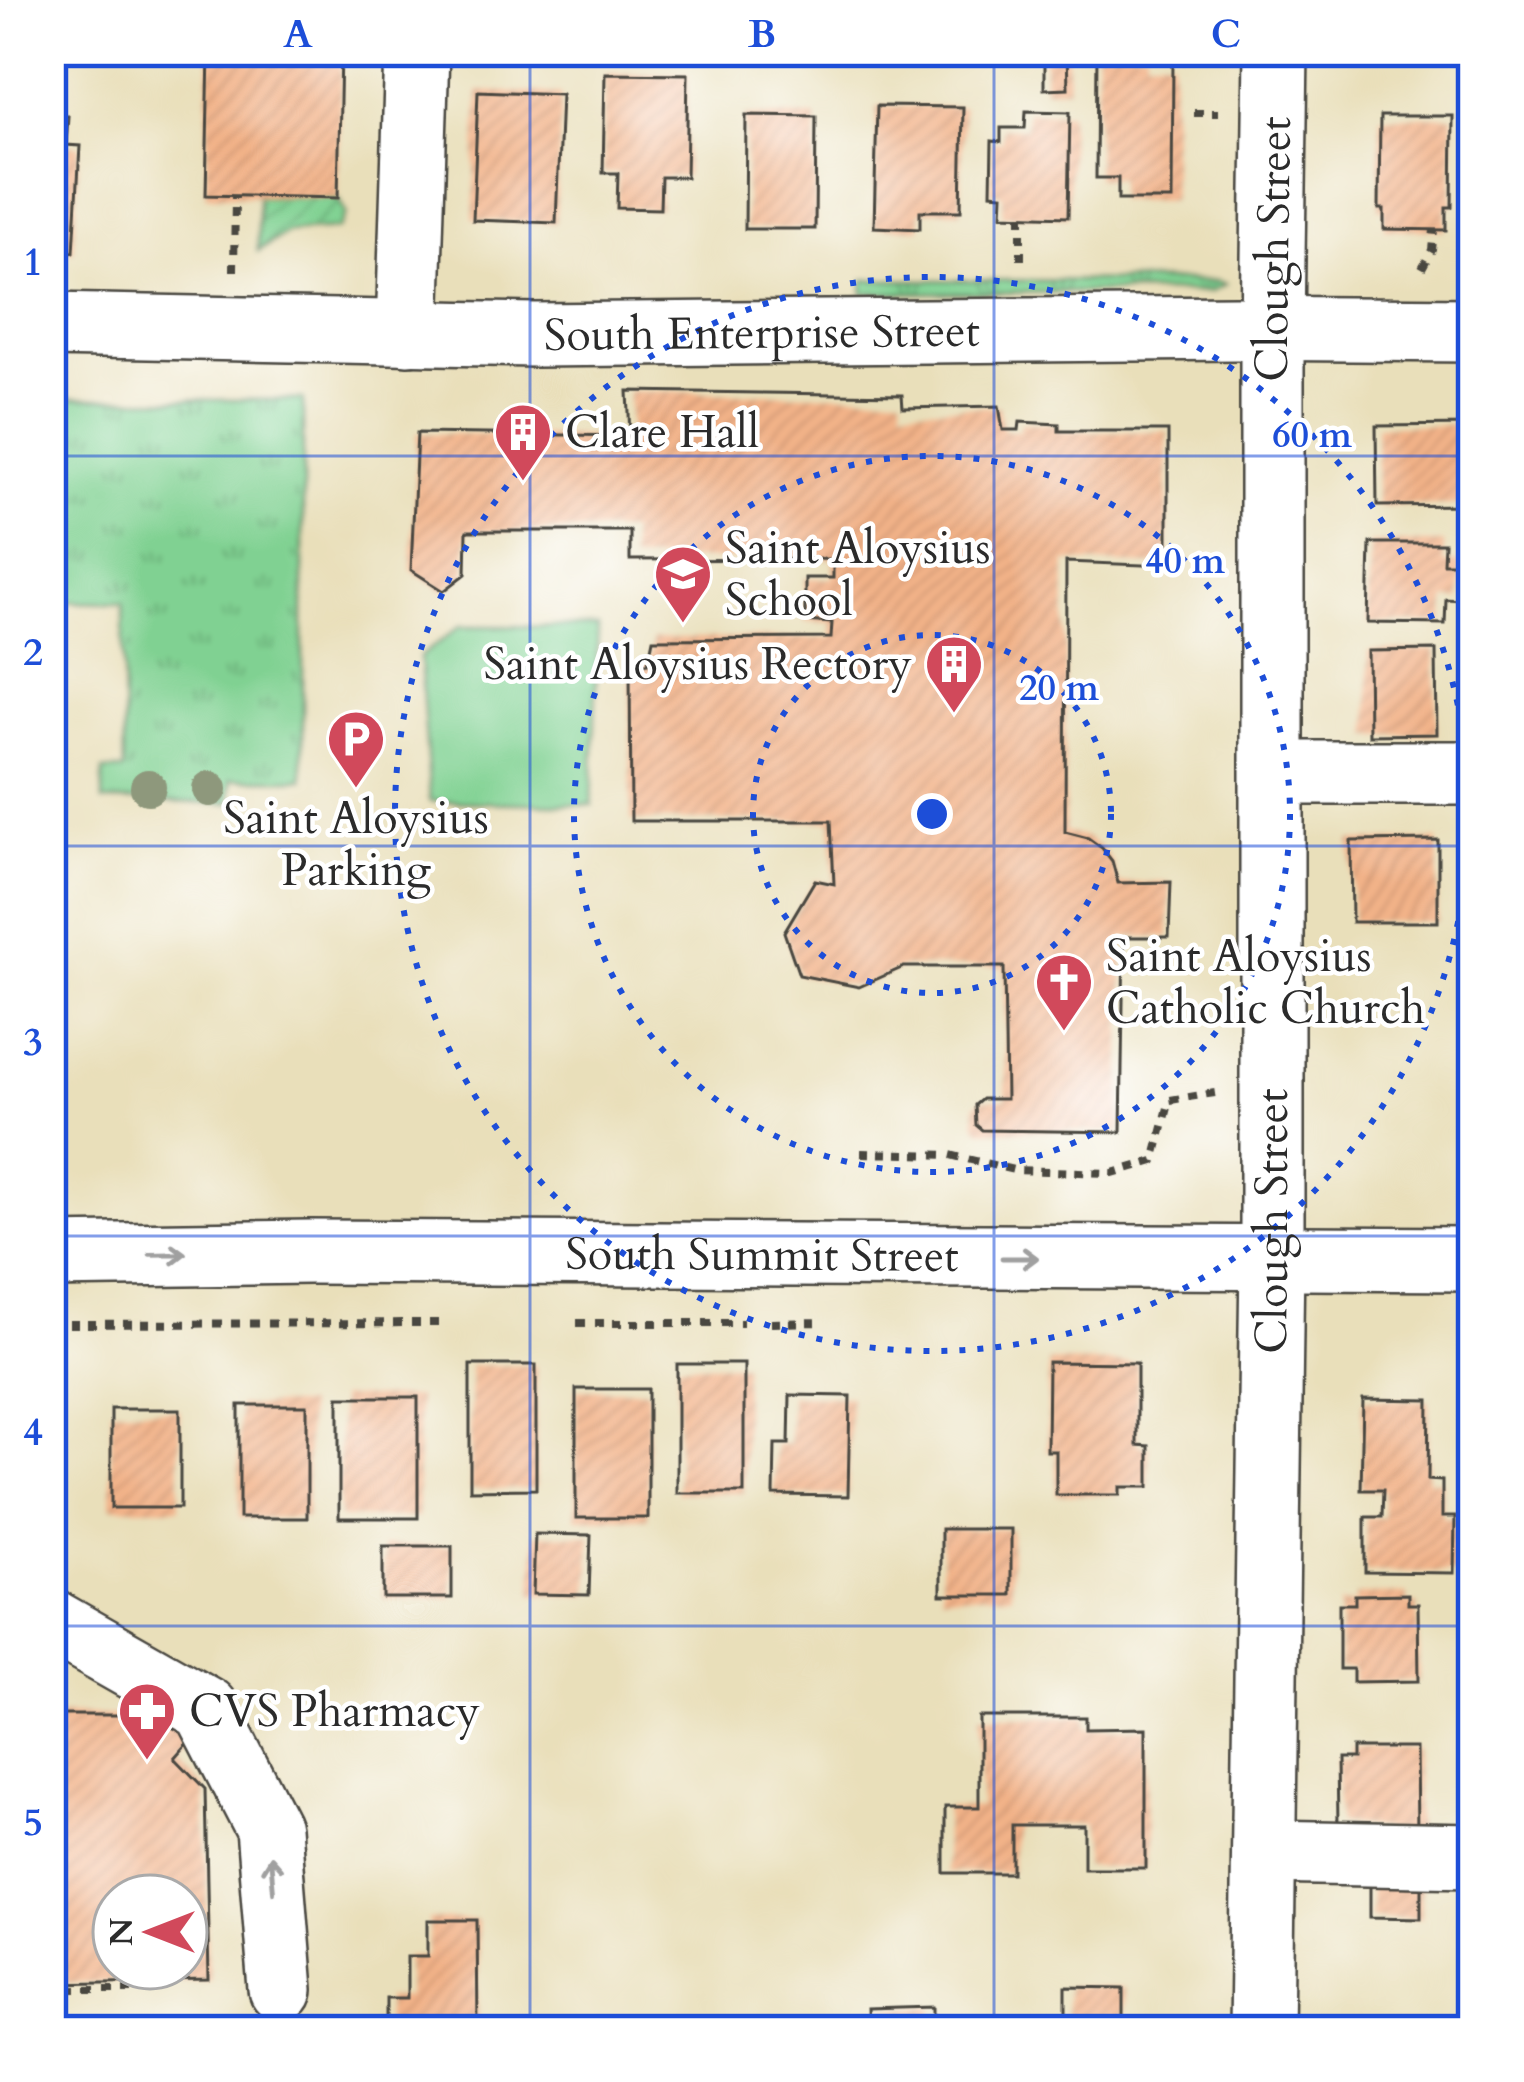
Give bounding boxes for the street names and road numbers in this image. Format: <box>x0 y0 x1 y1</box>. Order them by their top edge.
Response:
street label: Clough Street <box>1241 116 1306 382</box>
street label: South Enterprise Street <box>544 300 980 365</box>
street label: Clough Street <box>1240 1088 1303 1354</box>
street label: South Summit Street <box>565 1223 959 1286</box>

